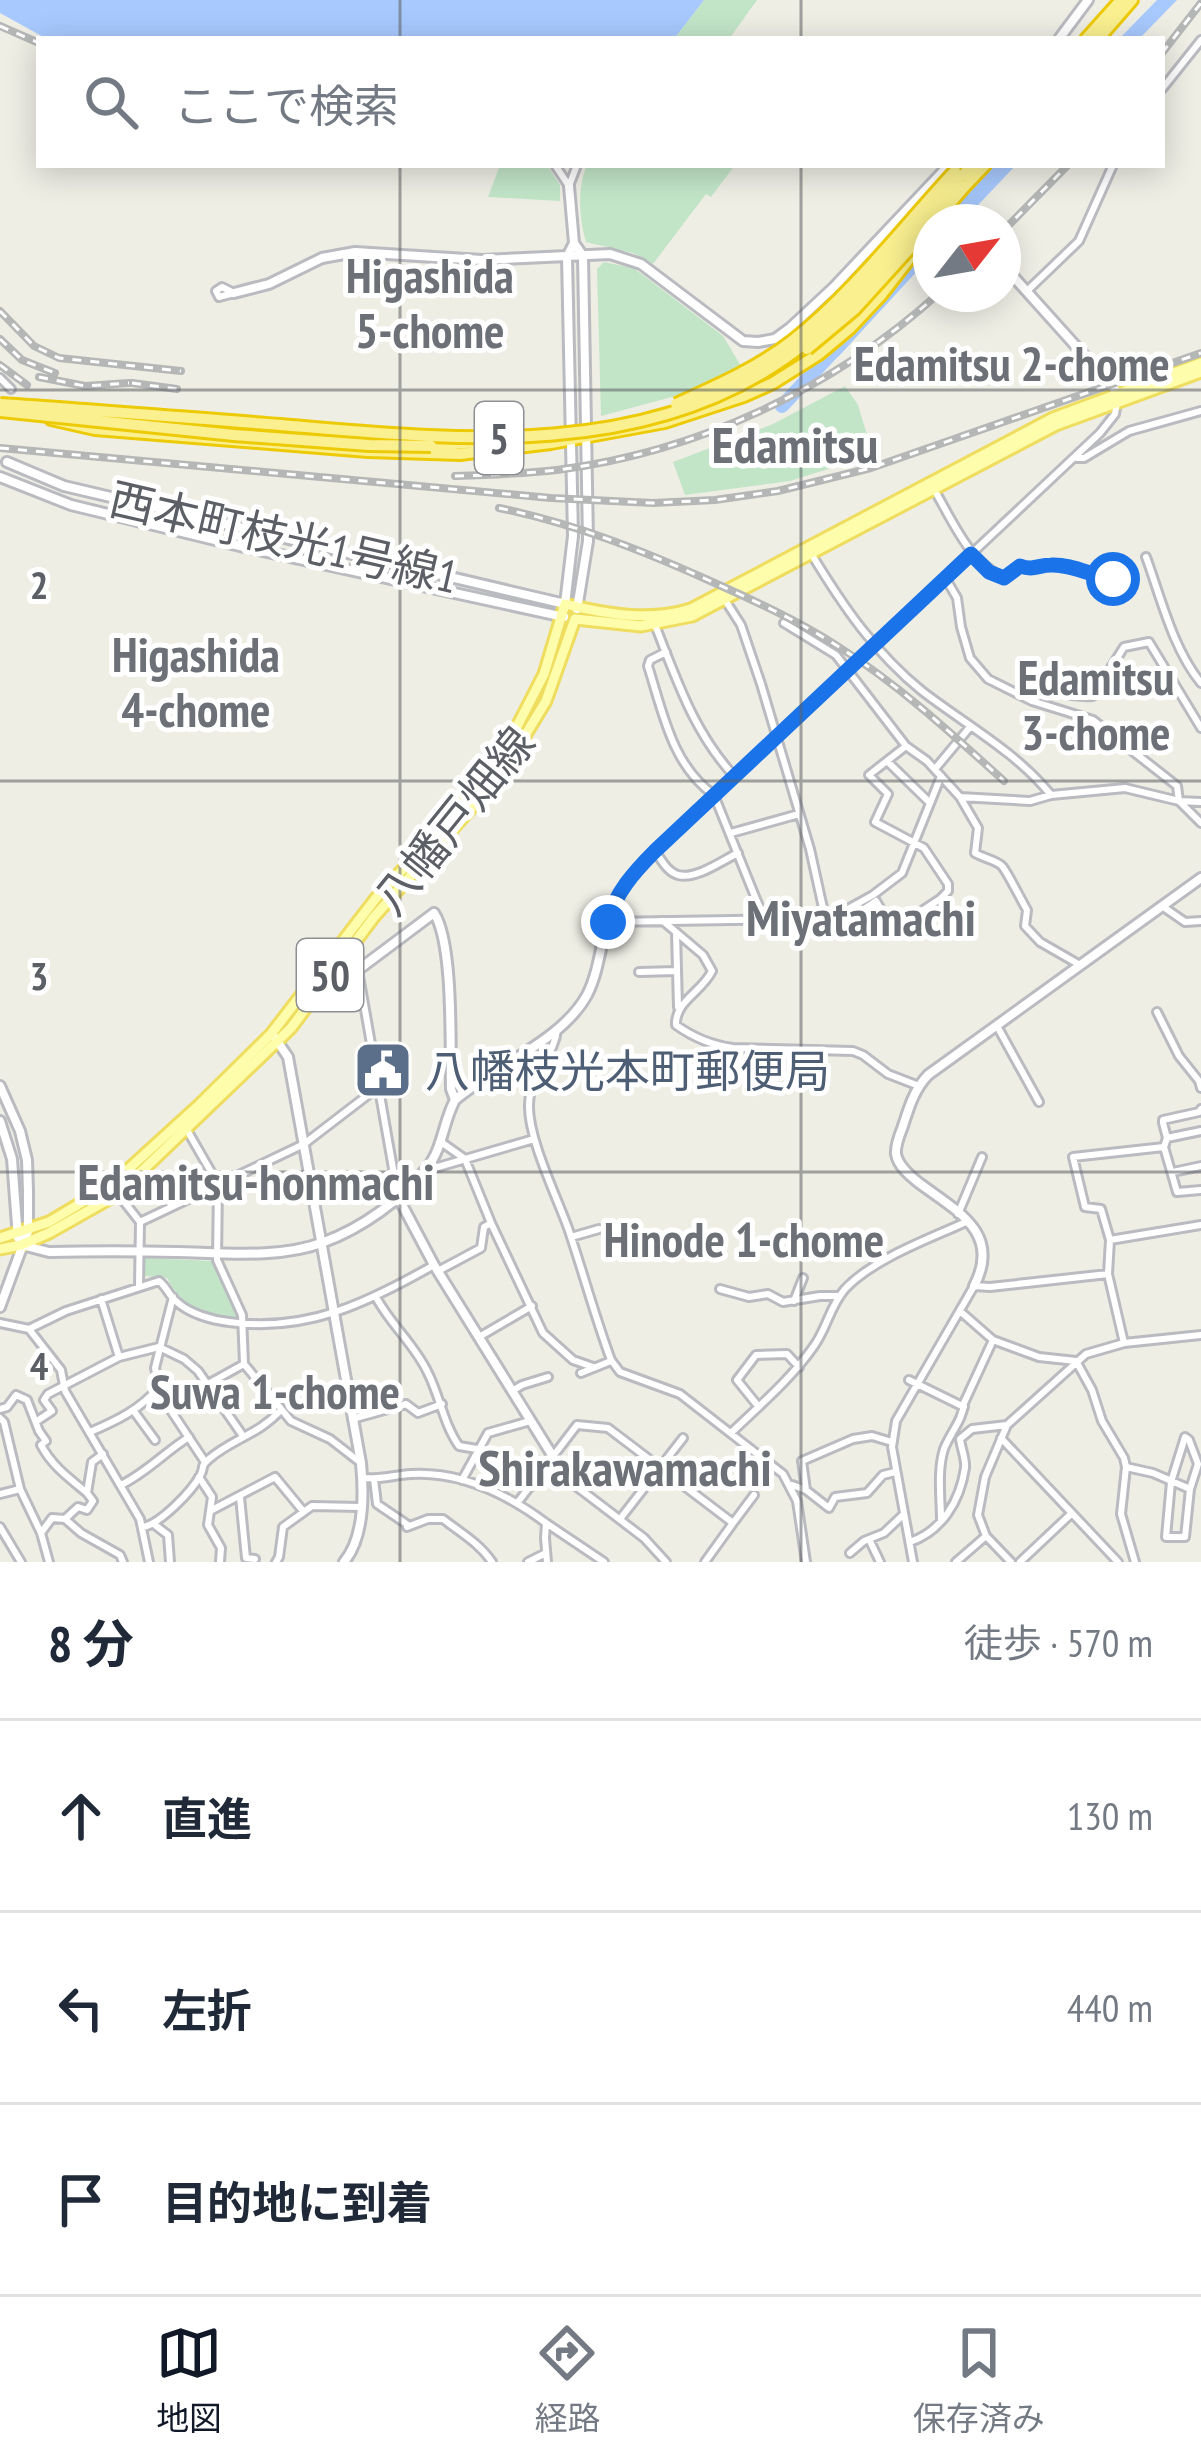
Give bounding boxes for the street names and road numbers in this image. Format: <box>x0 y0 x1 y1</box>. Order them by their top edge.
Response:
road number: 5 <box>475 402 523 474</box>
street label: 西本町枝光1号線1 <box>104 469 464 605</box>
street label: 八幡戸畑線 <box>360 714 546 926</box>
road number: 50 <box>297 939 363 1011</box>

